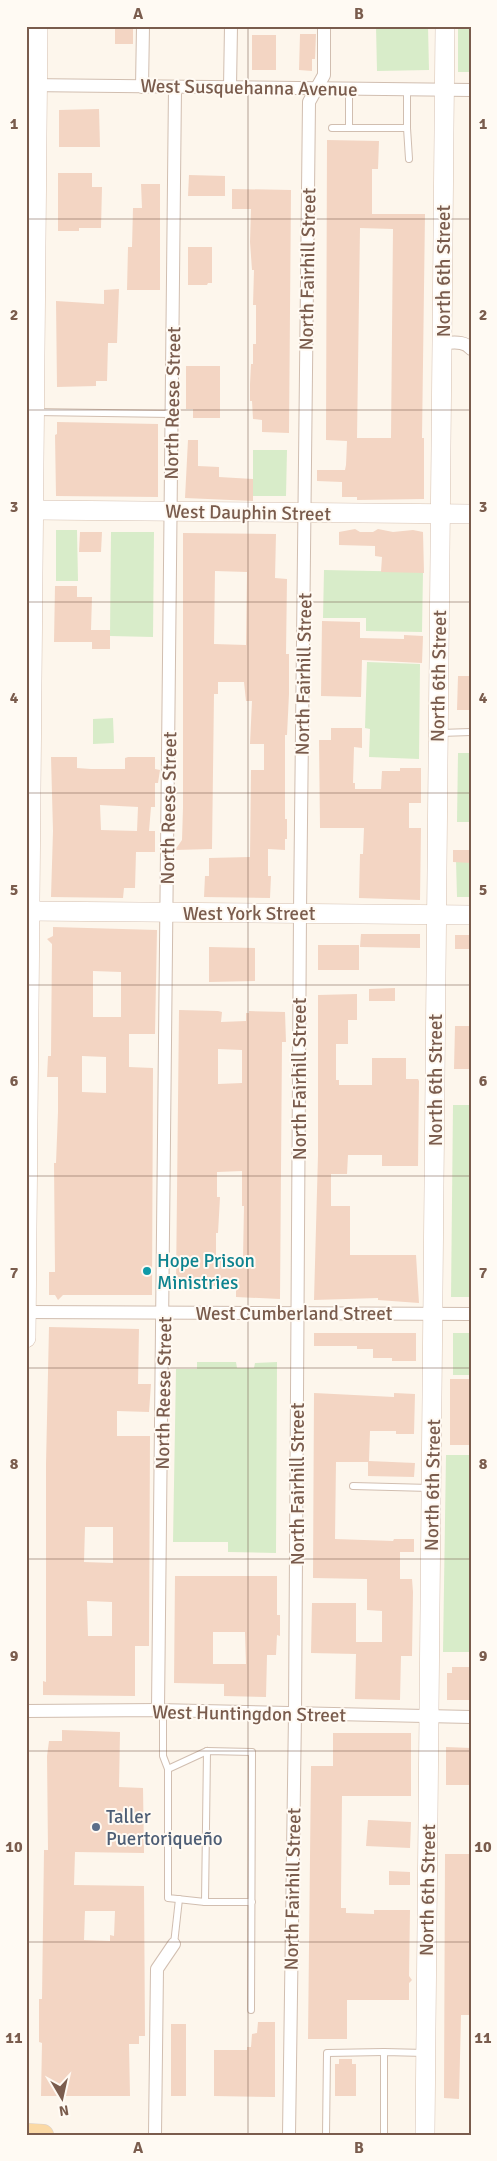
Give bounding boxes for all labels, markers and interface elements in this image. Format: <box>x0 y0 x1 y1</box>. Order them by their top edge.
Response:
text: A <box>133 4 144 24</box>
text: B <box>354 4 364 24</box>
street label: West Susquehanna Avenue <box>140 74 358 102</box>
text: 1 <box>10 114 19 134</box>
text: 1 <box>479 114 488 134</box>
street label: North Fairhill Street <box>295 187 321 351</box>
street label: North 6th Street <box>432 205 456 337</box>
text: 2 <box>10 305 18 325</box>
text: 2 <box>479 305 487 325</box>
street label: North Reese Street <box>160 326 186 480</box>
text: 3 <box>10 497 18 517</box>
text: 3 <box>479 497 487 517</box>
street label: West Dauphin Street <box>165 500 331 526</box>
street label: North Fairhill Street <box>291 592 317 756</box>
street label: North 6th Street <box>426 609 452 742</box>
text: 4 <box>10 688 19 708</box>
text: 4 <box>479 688 488 708</box>
street label: North Reese Street <box>156 731 182 885</box>
text: 5 <box>10 880 18 900</box>
text: 5 <box>479 880 487 900</box>
street label: West York Street <box>183 902 316 926</box>
street label: North Fairhill Street <box>288 997 312 1160</box>
street label: North 6th Street <box>424 1014 448 1146</box>
text: 6 <box>10 1071 19 1091</box>
text: 6 <box>479 1071 488 1091</box>
place label: Hope Prison Ministries <box>157 1249 255 1295</box>
text: 7 <box>10 1263 19 1283</box>
text: 7 <box>479 1263 488 1283</box>
marker: Hope Prison Ministries <box>141 1265 153 1277</box>
street label: West Cumberland Street <box>196 1302 393 1326</box>
street label: North Reese Street <box>151 1316 177 1470</box>
street label: North Fairhill Street <box>286 1402 310 1565</box>
street label: North 6th Street <box>420 1418 446 1551</box>
text: 8 <box>10 1454 19 1474</box>
text: 8 <box>479 1454 488 1474</box>
text: 9 <box>10 1646 19 1666</box>
text: 9 <box>479 1646 488 1666</box>
street label: West Huntingdon Street <box>152 1700 347 1728</box>
place label: Taller Puertoriqueño <box>106 1805 223 1851</box>
street label: North Fairhill Street <box>280 1807 306 1971</box>
marker: Taller Puertoriqueño <box>90 1821 102 1833</box>
street label: North 6th Street <box>415 1823 441 1956</box>
text: 10 <box>5 1837 23 1857</box>
text: 10 <box>474 1837 492 1857</box>
text: 11 <box>5 2028 23 2048</box>
text: 11 <box>474 2028 492 2048</box>
north arrow <box>38 2074 88 2124</box>
text: N <box>58 2101 70 2120</box>
text: A <box>133 2138 144 2158</box>
text: B <box>354 2138 364 2158</box>

